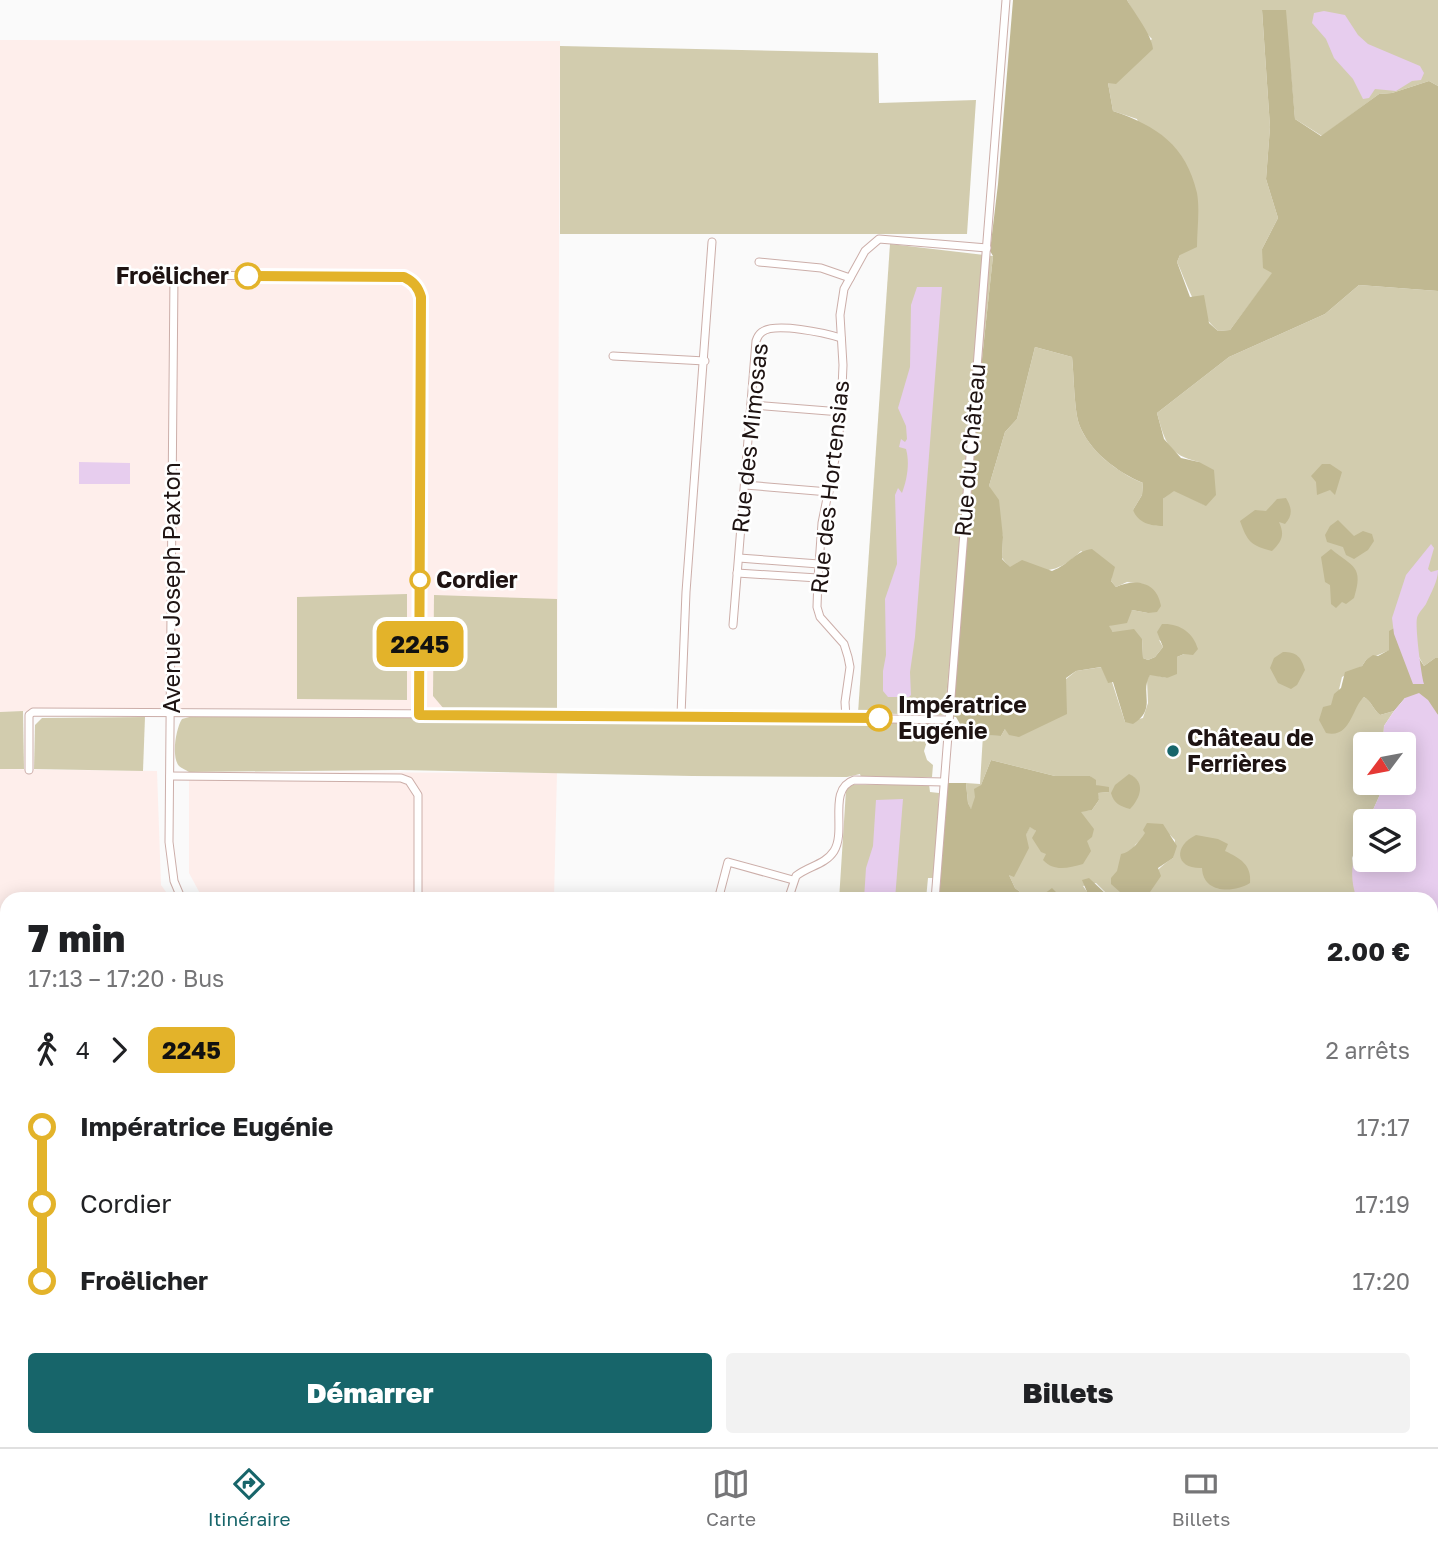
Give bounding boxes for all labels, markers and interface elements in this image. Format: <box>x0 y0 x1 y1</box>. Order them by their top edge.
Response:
place label: Froëlicher <box>116 261 229 289</box>
marker: Froëlicher <box>235 263 261 289</box>
street label: Rue des Mimosas <box>725 341 773 534</box>
street label: Rue du Château <box>947 362 991 538</box>
street label: Rue des Hortensias <box>804 379 854 595</box>
street label: Avenue Joseph Paxton <box>157 462 185 714</box>
place label: Cordier <box>436 565 518 593</box>
marker: Cordier <box>410 570 430 590</box>
line badge: 2245 <box>371 621 469 667</box>
text: 2245 <box>391 629 449 658</box>
place label: Impératrice Eugénie <box>898 690 1027 744</box>
marker: Impératrice Eugénie <box>866 705 892 731</box>
place label: Château de Ferrières <box>1187 723 1314 777</box>
north arrow <box>1353 732 1416 794</box>
map controls <box>1353 732 1416 872</box>
marker: Château de Ferrières <box>1165 743 1181 759</box>
button: layers <box>1353 809 1416 872</box>
text: 7 min <box>28 915 125 960</box>
text: 2.00 € <box>1327 936 1410 967</box>
text: 17:13 – 17:20 · Bus <box>28 964 224 992</box>
icon: walk <box>28 1031 66 1069</box>
icon: forward <box>100 1031 138 1069</box>
text: 2245 <box>162 1035 221 1064</box>
text: 4 <box>76 1036 90 1064</box>
text: 2 arrêts <box>1325 1036 1410 1064</box>
text: Impératrice Eugénie <box>80 1111 333 1142</box>
text: 17:17 <box>1356 1113 1410 1141</box>
text: Cordier <box>80 1188 171 1219</box>
text: 17:19 <box>1355 1190 1410 1218</box>
text: Froëlicher <box>80 1265 208 1296</box>
text: 17:20 <box>1352 1267 1410 1295</box>
button: Démarrer <box>28 1353 712 1433</box>
button: Billets <box>726 1353 1410 1433</box>
tab: Itinéraire <box>208 1465 290 1530</box>
tab: Carte <box>706 1465 756 1530</box>
tab: Billets <box>1172 1465 1230 1530</box>

